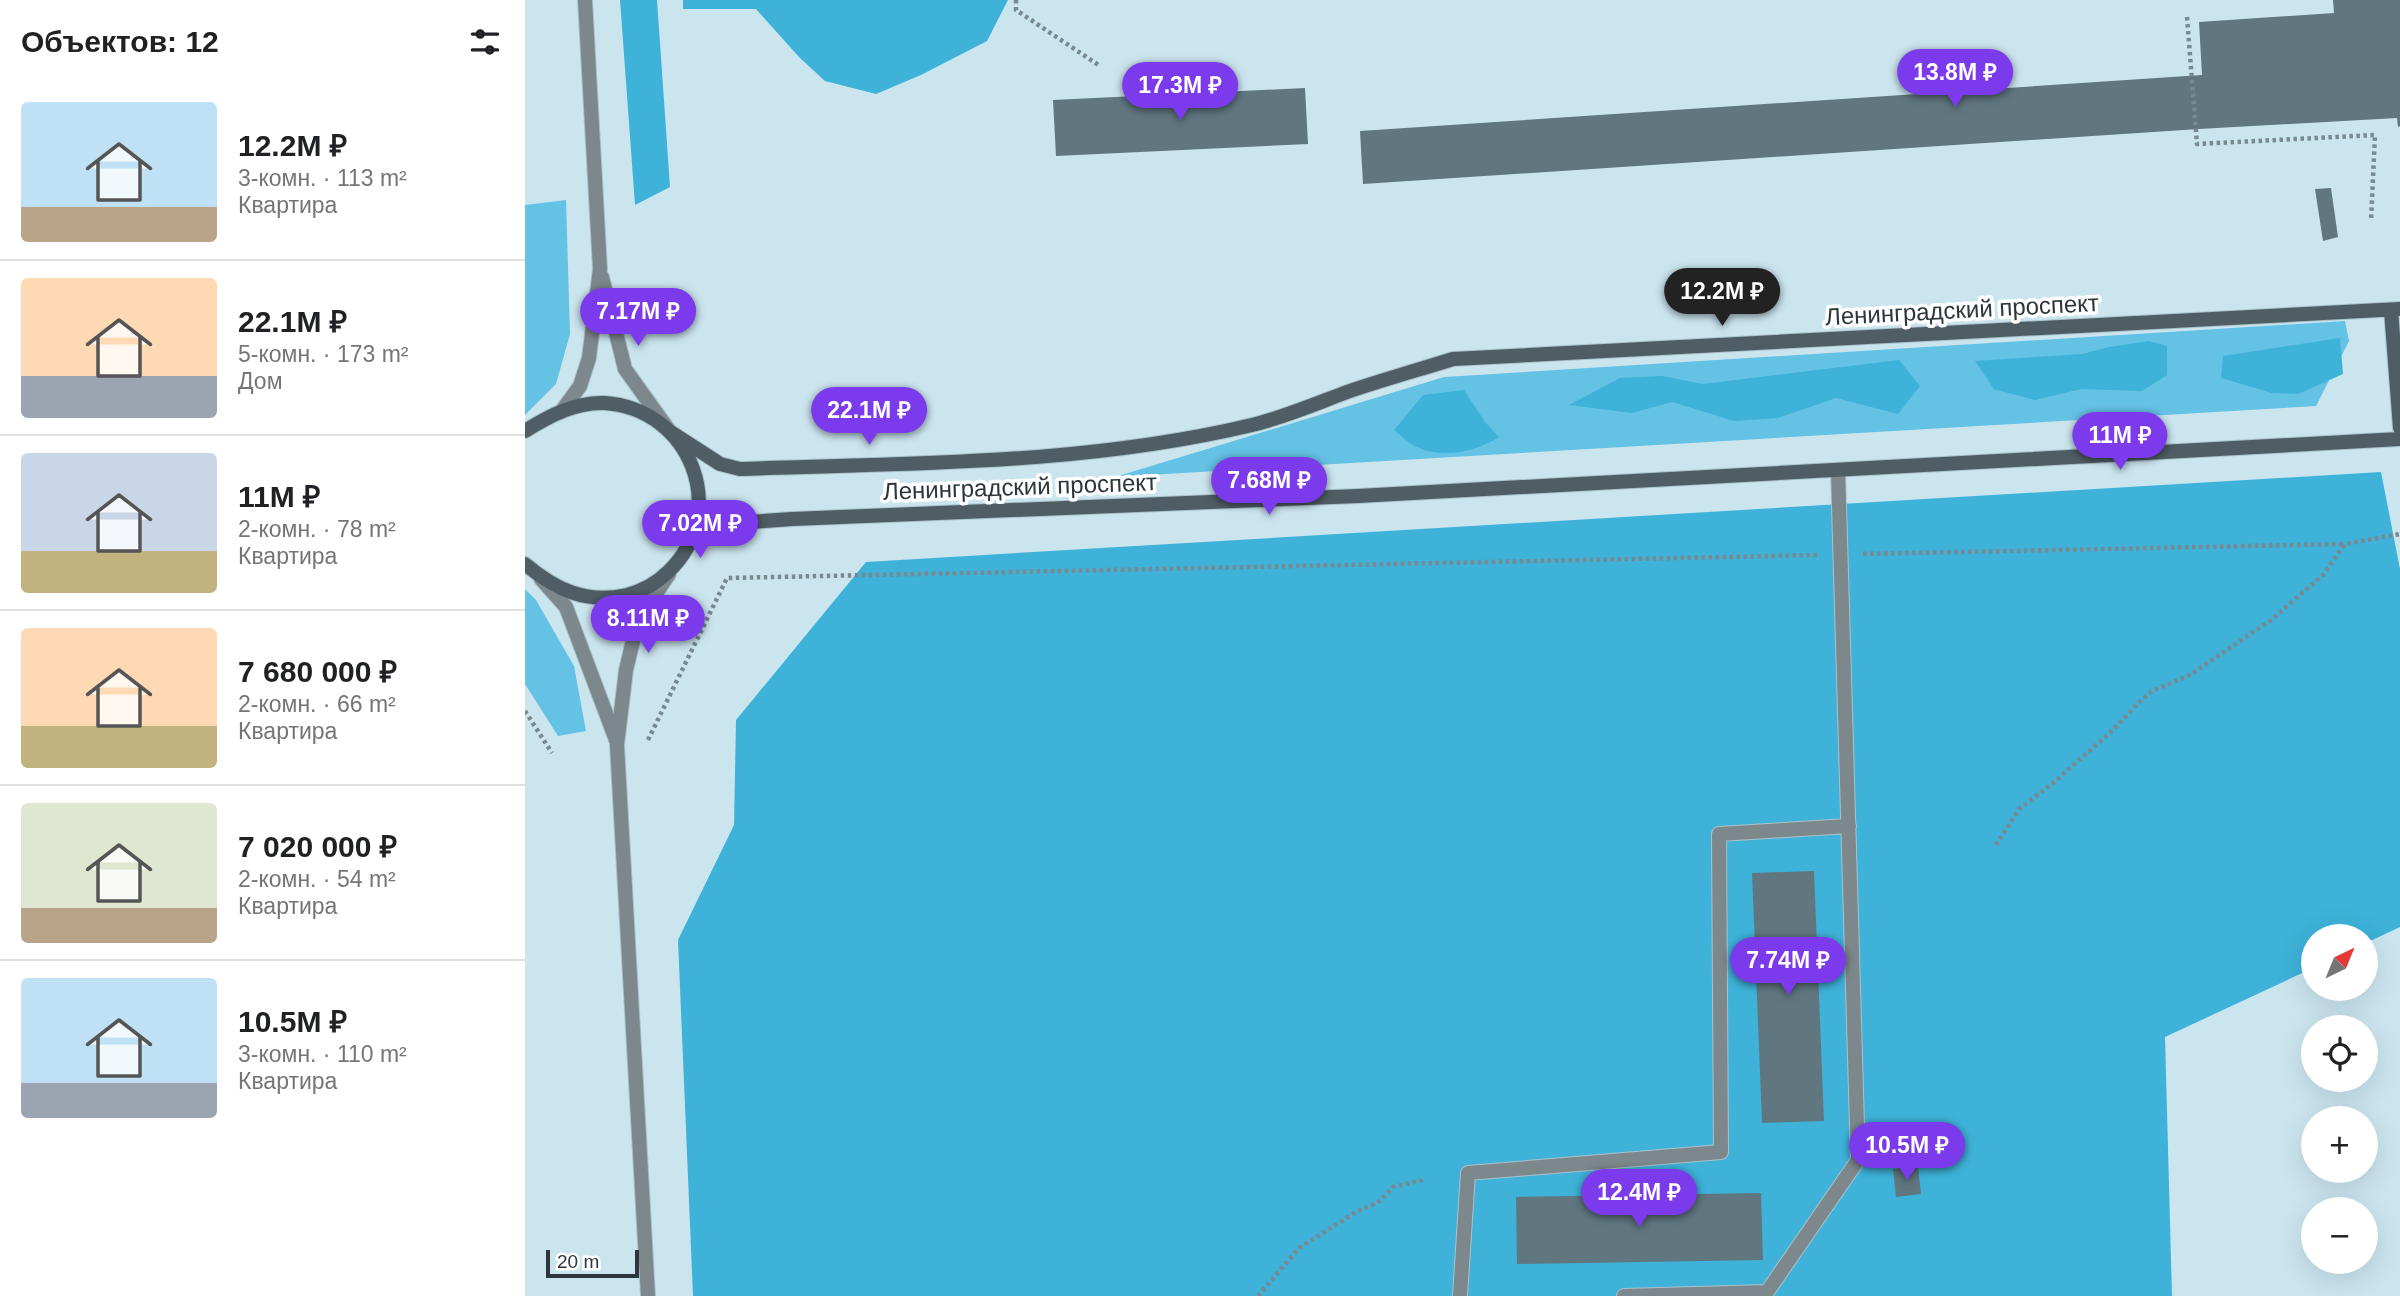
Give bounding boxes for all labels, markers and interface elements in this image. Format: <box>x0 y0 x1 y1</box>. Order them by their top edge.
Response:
icon: filters <box>466 23 504 61</box>
text: Объектов: 12 <box>21 25 219 58</box>
pin: 13.8M ₽ <box>1890 50 2020 109</box>
text: 13.8M ₽ <box>1913 59 1997 85</box>
pin: 17.3M ₽ <box>1115 62 1245 122</box>
text: 17.3M ₽ <box>1138 72 1222 98</box>
text: 12.2M ₽ <box>238 129 347 162</box>
icon: home <box>77 130 161 214</box>
text: 3-комн. · 113 m² <box>238 165 407 191</box>
text: Квартира <box>238 192 337 218</box>
pin: 12.2M ₽ <box>1657 268 1787 328</box>
text: 12.2M ₽ <box>1680 278 1764 304</box>
pin: 7.17M ₽ <box>573 288 703 348</box>
street label: Ленинградский проспект <box>1824 289 2100 330</box>
text: 7.17M ₽ <box>596 298 680 324</box>
text: 22.1M ₽ <box>238 305 347 338</box>
icon: home <box>77 306 161 390</box>
text: 5-комн. · 173 m² <box>238 341 409 367</box>
text: Дом <box>238 368 282 394</box>
pin: 22.1M ₽ <box>804 388 934 447</box>
text: 22.1M ₽ <box>827 397 911 423</box>
pin: 11M ₽ <box>2071 412 2169 472</box>
text: 11M ₽ <box>2088 422 2152 448</box>
pin: 7.68M ₽ <box>1204 458 1334 517</box>
text: 7.68M ₽ <box>1227 467 1311 493</box>
street label: Ленинградский проспект <box>882 468 1157 505</box>
text: 11M ₽ <box>238 480 321 513</box>
icon: home <box>77 481 161 565</box>
pin: 7.02M ₽ <box>635 500 765 560</box>
text: 7.02M ₽ <box>658 510 742 536</box>
text: 2-комн. · 78 m² <box>238 516 396 542</box>
text: Квартира <box>238 543 337 569</box>
pin: 8.11M ₽ <box>583 596 713 655</box>
text: 8.11M ₽ <box>607 605 689 631</box>
text: 7 680 000 ₽ <box>238 655 397 688</box>
icon: home <box>77 656 161 740</box>
text: 2-комн. · 66 m² <box>238 691 396 717</box>
text: Квартира <box>238 718 337 744</box>
text: 7 020 000 ₽ <box>238 830 397 863</box>
icon: home <box>77 831 161 915</box>
text: 2-комн. · 54 m² <box>238 866 396 892</box>
text: Квартира <box>238 893 337 919</box>
north arrow <box>2301 924 2378 1001</box>
map controls <box>2301 924 2378 1274</box>
pin: 7.74M ₽ <box>1723 937 1853 997</box>
text: 7.74M ₽ <box>1746 947 1830 973</box>
text: 10.5M ₽ <box>238 1005 347 1038</box>
icon: home <box>77 1006 161 1090</box>
button: locate <box>2301 1015 2378 1092</box>
text: 3-комн. · 110 m² <box>238 1041 407 1067</box>
text: Квартира <box>238 1068 337 1094</box>
button: + <box>2301 1106 2378 1183</box>
pin: 10.5M ₽ <box>1842 1122 1972 1182</box>
text: 10.5M ₽ <box>1865 1132 1949 1158</box>
pin: 12.4M ₽ <box>1574 1170 1704 1229</box>
text: 12.4M ₽ <box>1597 1179 1681 1205</box>
button: − <box>2301 1197 2378 1274</box>
scale bar <box>546 1247 639 1279</box>
text: 20 m <box>557 1251 599 1272</box>

